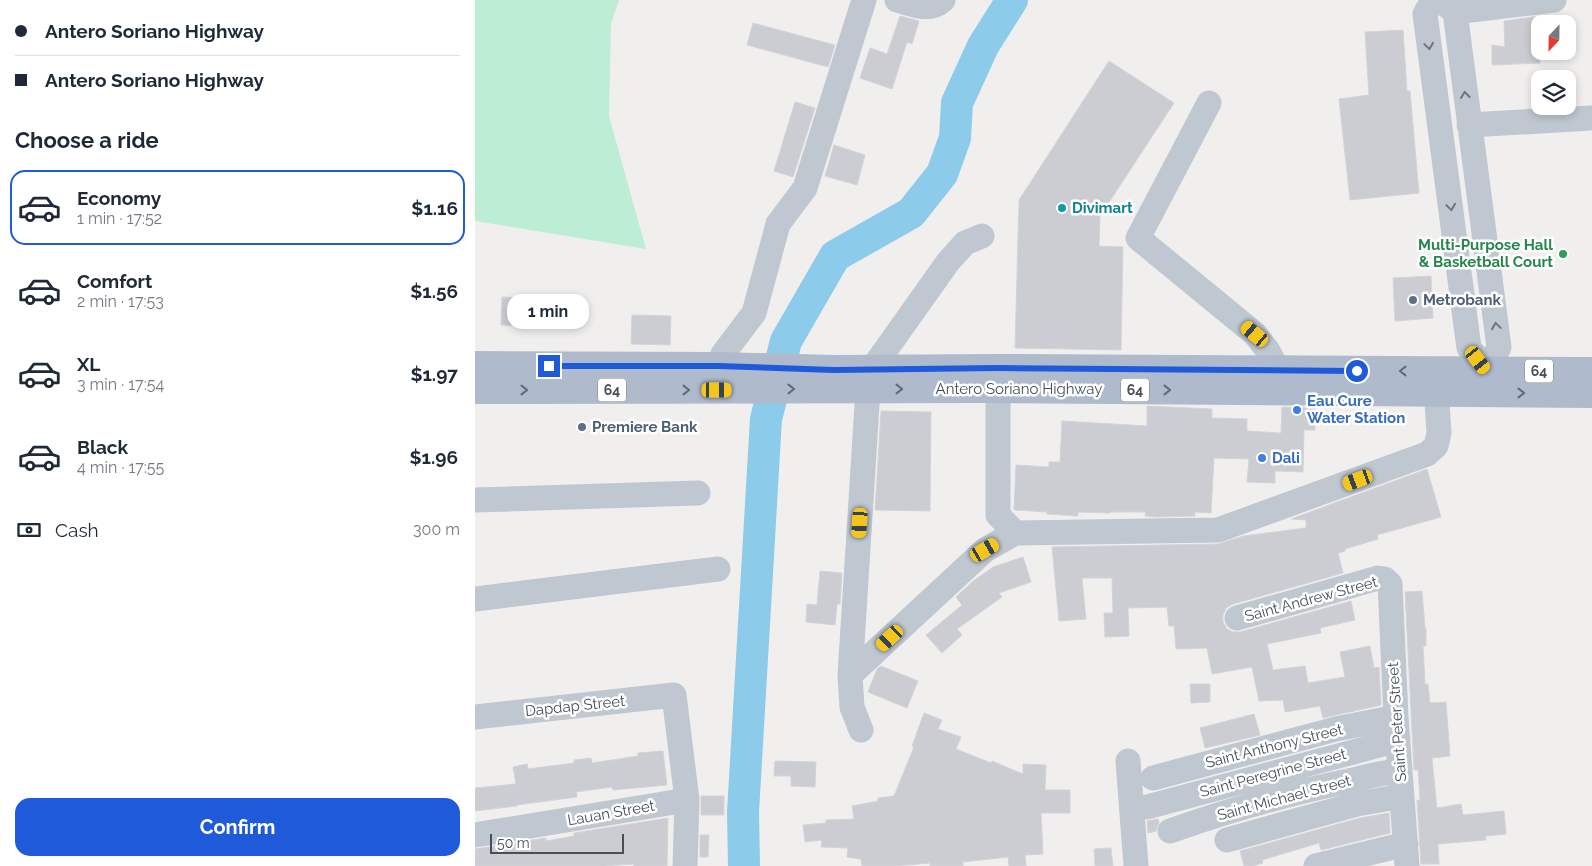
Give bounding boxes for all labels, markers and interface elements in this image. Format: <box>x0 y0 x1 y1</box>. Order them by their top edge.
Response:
north arrow <box>1531 15 1576 60</box>
map controls <box>1531 15 1576 115</box>
text: Antero Soriano Highway <box>45 20 264 42</box>
one-way arrow <box>1423 42 1434 50</box>
text: Antero Soriano Highway <box>45 69 264 91</box>
button: layers <box>1531 70 1576 115</box>
one-way arrow <box>1460 91 1471 99</box>
text: Choose a ride <box>15 127 159 153</box>
icon: car <box>17 185 62 230</box>
text: Economy <box>77 187 161 209</box>
text: $1.16 <box>411 197 458 219</box>
place label: Divimart <box>1072 199 1133 217</box>
marker: Divimart <box>1056 202 1068 214</box>
one-way arrow <box>1445 203 1455 212</box>
text: 1 min · 17:52 <box>77 209 162 228</box>
place label: Multi-Purpose Hall & Basketball Court <box>1418 236 1553 271</box>
marker: Multi-Purpose Hall & Basketball Court <box>1557 248 1569 260</box>
icon: car <box>17 268 62 313</box>
text: Comfort <box>77 270 152 292</box>
text: $1.56 <box>410 280 458 302</box>
place label: Metrobank <box>1423 291 1501 309</box>
text: 2 min · 17:53 <box>77 292 164 311</box>
callout: 1 min <box>508 294 590 328</box>
marker: Metrobank <box>1407 294 1419 306</box>
text: 1 min <box>528 302 568 321</box>
car <box>1238 319 1271 349</box>
one-way arrow <box>1491 321 1502 329</box>
car <box>1462 344 1493 376</box>
icon: car <box>17 351 62 396</box>
text: XL <box>77 353 100 375</box>
route end <box>538 355 560 377</box>
route start <box>1346 360 1368 382</box>
road number: 64 <box>1525 360 1553 382</box>
text: $1.97 <box>410 363 458 385</box>
one-way arrow <box>1399 366 1406 376</box>
text: 3 min · 17:54 <box>77 375 164 394</box>
road number: 64 <box>598 378 626 402</box>
road number: 64 <box>1121 378 1149 402</box>
street label: Antero Soriano Highway <box>936 380 1102 398</box>
car <box>702 383 732 398</box>
one-way arrow <box>788 384 796 394</box>
one-way arrow <box>896 384 904 394</box>
one-way arrow <box>520 385 528 395</box>
one-way arrow <box>682 385 690 395</box>
one-way arrow <box>1164 385 1171 395</box>
one-way arrow <box>1517 388 1525 398</box>
place label: Eau Cure Water Station <box>1307 392 1405 427</box>
marker: Eau Cure Water Station <box>1291 404 1303 416</box>
place label: Premiere Bank <box>592 418 698 436</box>
marker: Premiere Bank <box>576 421 588 433</box>
icon: car <box>17 434 62 479</box>
text: Black <box>77 436 128 458</box>
text: $1.96 <box>410 446 458 468</box>
place label: Dali <box>1272 449 1300 467</box>
marker: Dali <box>1256 452 1268 464</box>
text: 4 min · 17:55 <box>77 458 164 477</box>
car <box>1341 468 1374 492</box>
car <box>851 508 868 538</box>
icon: cash <box>15 516 43 544</box>
text: Cash <box>55 519 99 541</box>
text: 300 m <box>413 520 460 539</box>
car <box>968 536 1001 564</box>
street label: Saint Andrew Street <box>1243 573 1379 625</box>
car <box>873 622 906 654</box>
street label: Saint Peter Street <box>1384 662 1410 782</box>
street label: Dapdap Street <box>524 692 626 720</box>
street label: Saint Anthony Street <box>1203 720 1345 772</box>
street label: Saint Peregrine Street <box>1198 745 1348 801</box>
street label: Saint Michael Street <box>1215 772 1353 824</box>
street label: Lauan Street <box>566 796 656 830</box>
button: Confirm <box>15 798 460 856</box>
scale bar <box>490 831 624 854</box>
text: 50 m <box>497 835 530 851</box>

